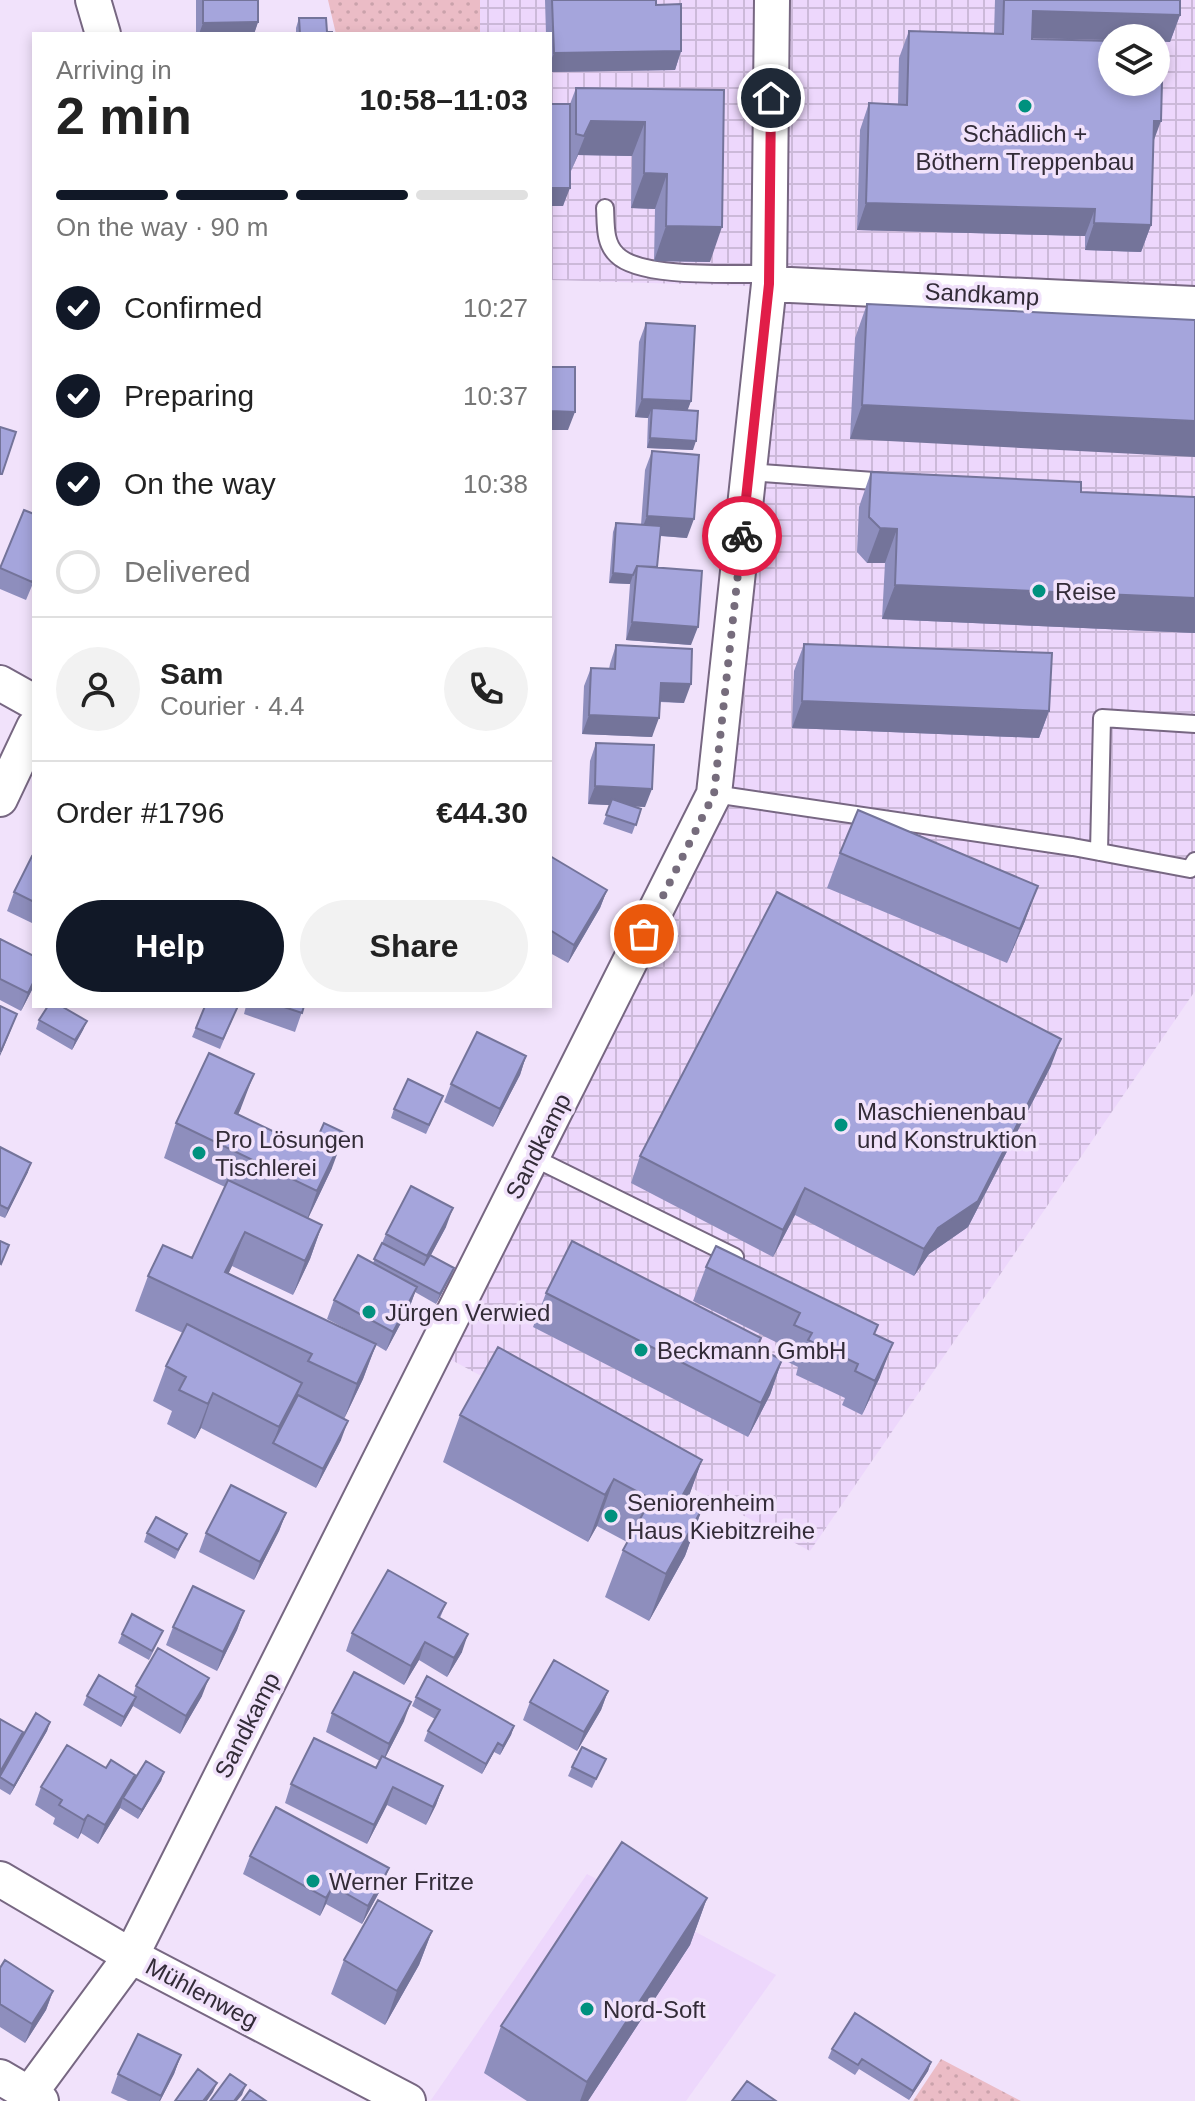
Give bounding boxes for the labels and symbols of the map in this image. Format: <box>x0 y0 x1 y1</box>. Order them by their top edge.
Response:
pin <box>737 64 805 132</box>
marker: Schädlich + Böthern Treppenbau <box>1016 97 1034 115</box>
place label: Schädlich + Böthern Treppenbau <box>916 120 1134 175</box>
street label: Sandkamp <box>924 278 1040 310</box>
courier <box>702 496 782 576</box>
place label: Reise <box>1055 578 1116 605</box>
marker: Reise <box>1030 582 1048 600</box>
pin <box>610 900 678 968</box>
street label: Sandkamp <box>500 1089 576 1203</box>
place label: Maschienenbau und Konstruktion <box>857 1098 1037 1153</box>
marker: Maschienenbau und Konstruktion <box>832 1116 850 1134</box>
place label: Pro Lösungen Tischlerei <box>215 1126 364 1181</box>
marker: Pro Lösungen Tischlerei <box>190 1144 208 1162</box>
place label: Jürgen Verwied <box>385 1299 550 1326</box>
marker: Jürgen Verwied <box>360 1303 378 1321</box>
place label: Beckmann GmbH <box>657 1337 846 1364</box>
marker: Beckmann GmbH <box>632 1341 650 1359</box>
place label: Seniorenheim Haus Kiebitzreihe <box>627 1489 815 1544</box>
marker: Seniorenheim Haus Kiebitzreihe <box>602 1507 620 1525</box>
street label: Sandkamp <box>209 1668 285 1782</box>
place label: Werner Fritze <box>329 1868 474 1895</box>
marker: Werner Fritze <box>304 1872 322 1890</box>
street label: Mühlenweg <box>141 1952 263 2034</box>
place label: Nord-Soft <box>603 1996 706 2023</box>
marker: Nord-Soft <box>578 2000 596 2018</box>

